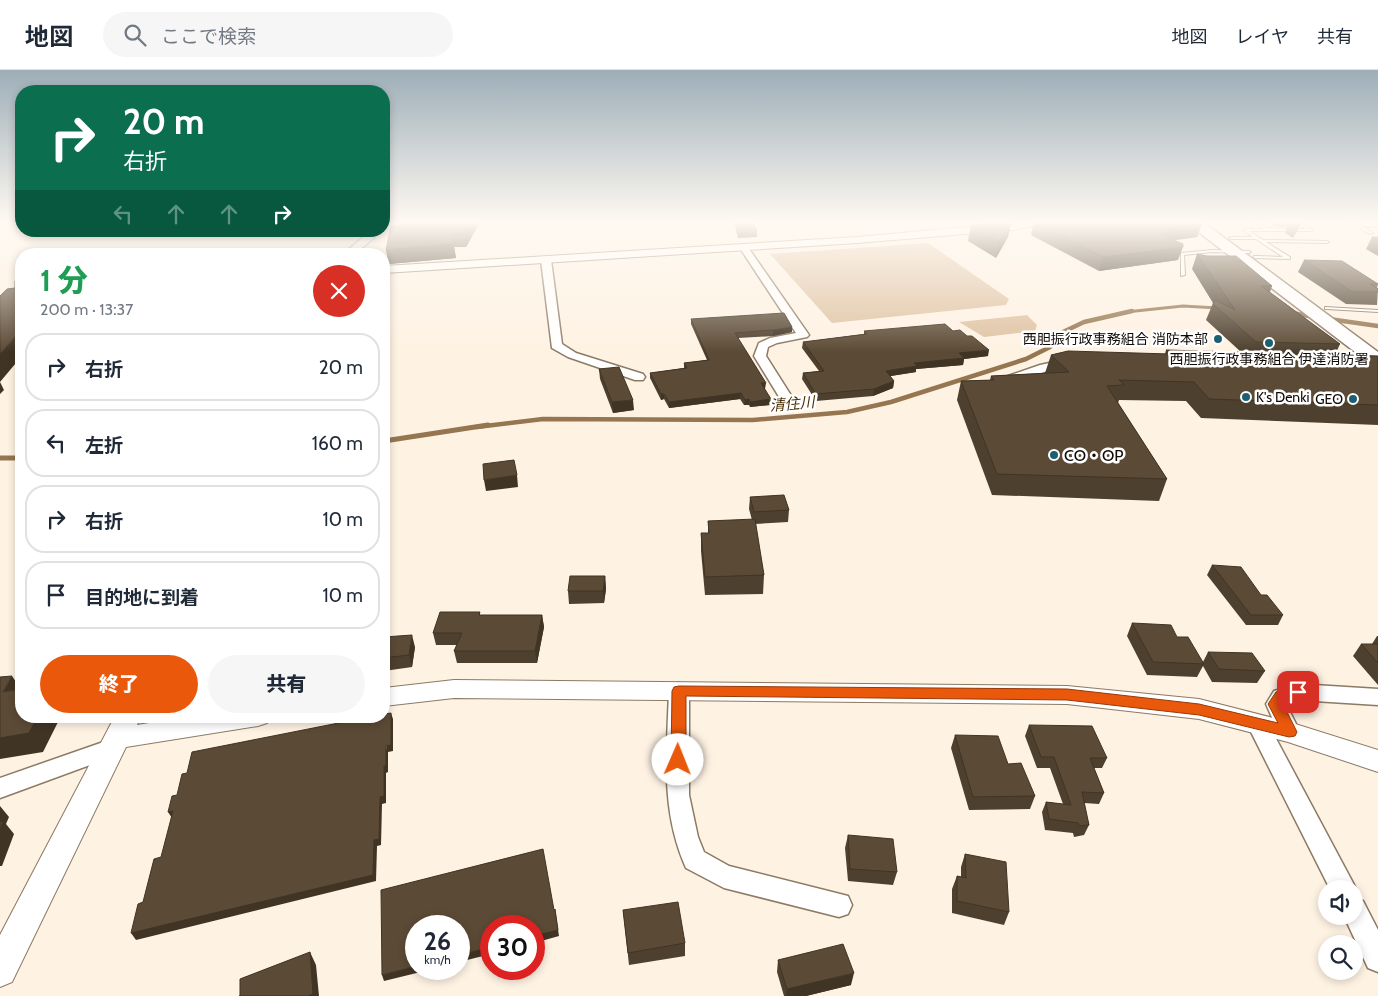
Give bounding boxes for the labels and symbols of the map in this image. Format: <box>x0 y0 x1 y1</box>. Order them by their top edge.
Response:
place label: 西胆振行政事務組合 消防本部 <box>1023 330 1208 348</box>
marker: 西胆振行政事務組合 消防本部 <box>1212 333 1224 345</box>
marker: 西胆振行政事務組合 伊達消防署 <box>1263 337 1275 349</box>
place label: 西胆振行政事務組合 伊達消防署 <box>1169 350 1369 368</box>
place label: K's Denki <box>1256 388 1309 406</box>
place label: GEO <box>1315 390 1343 408</box>
marker: K's Denki <box>1240 391 1252 403</box>
water label: 清住川 <box>769 393 817 415</box>
marker: GEO <box>1347 393 1359 405</box>
place label: CO・OP <box>1064 446 1123 465</box>
marker: CO・OP <box>1048 449 1060 461</box>
pin <box>1277 671 1319 713</box>
position arrow <box>651 733 703 785</box>
speed limit sign: 30 <box>480 915 545 980</box>

